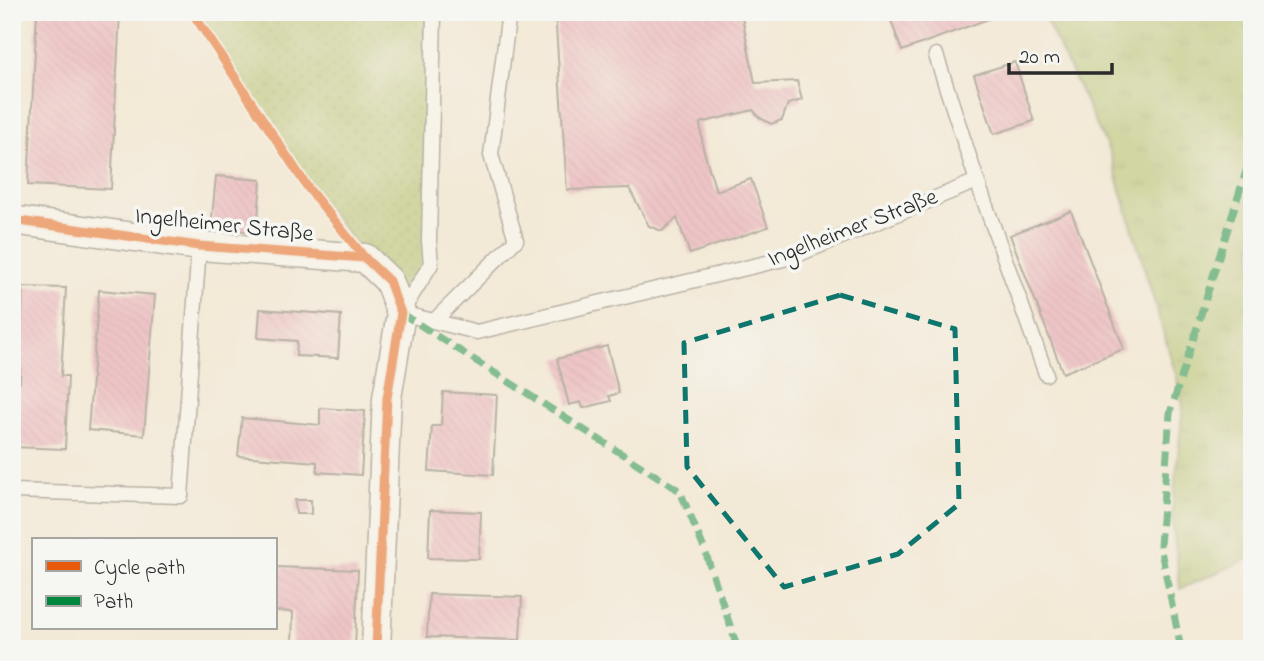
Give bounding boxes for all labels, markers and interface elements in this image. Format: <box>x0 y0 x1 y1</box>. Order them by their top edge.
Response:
scale bar <box>1009 32 1112 76</box>
text: 20 m <box>1019 43 1060 73</box>
street label: Ingelheimer Straße <box>763 180 943 278</box>
street label: Ingelheimer Straße <box>133 199 315 253</box>
legend <box>32 538 276 630</box>
text: Cycle path <box>94 554 185 586</box>
text: Path <box>94 588 133 618</box>

